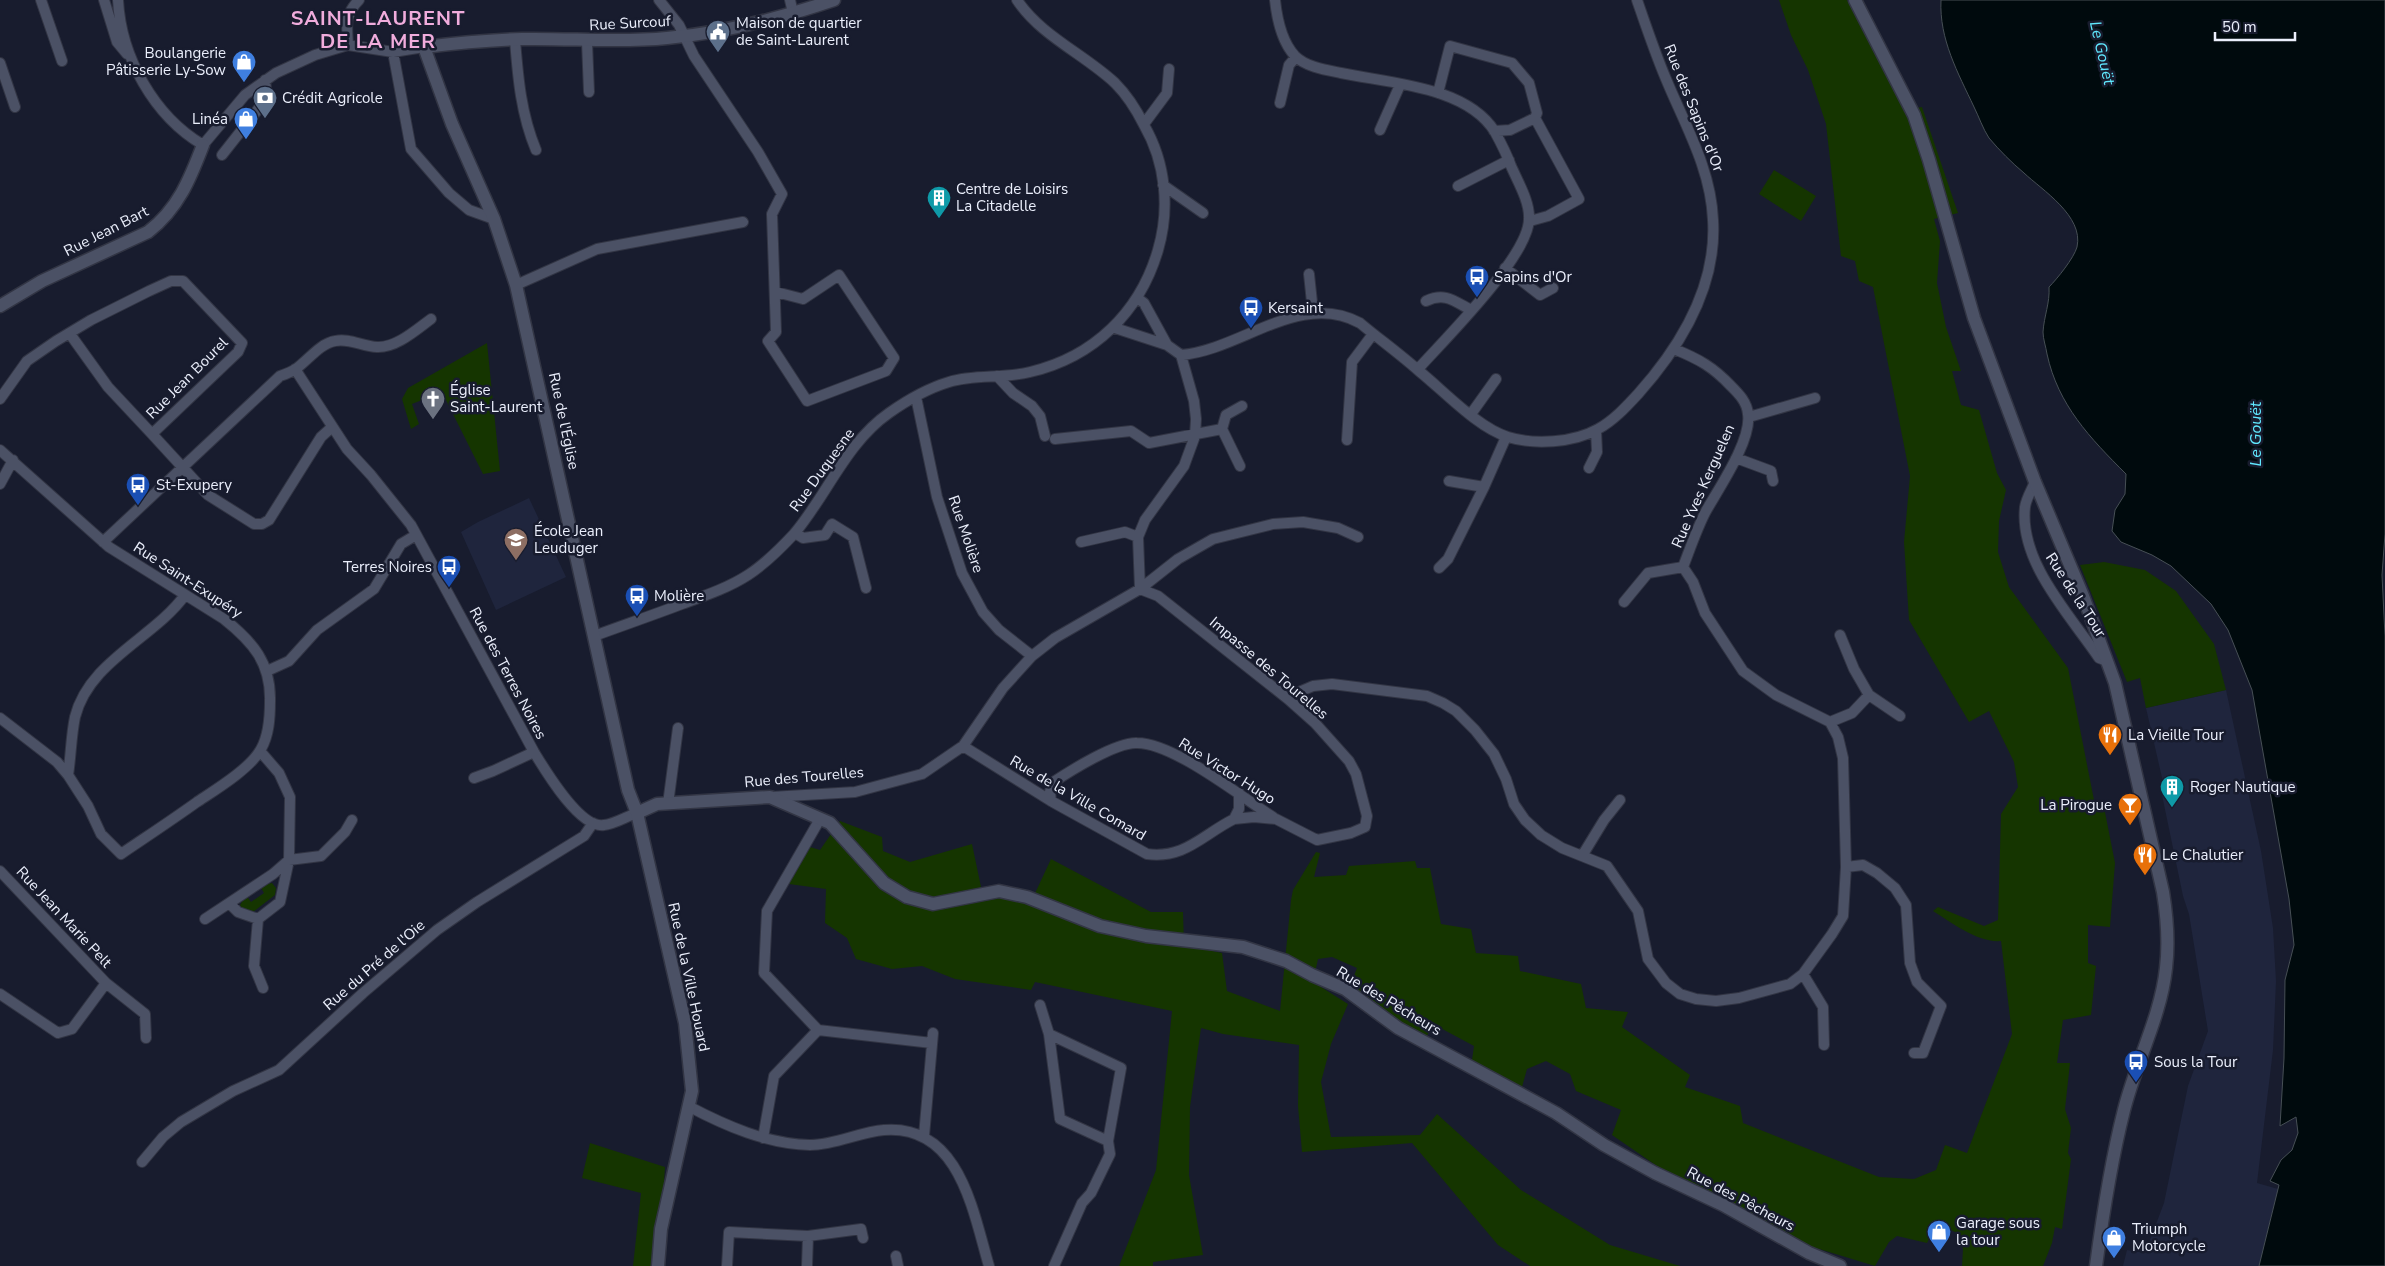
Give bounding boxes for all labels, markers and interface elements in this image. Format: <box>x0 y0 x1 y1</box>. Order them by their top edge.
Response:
district label: SAINT-LAURENT DE LA MER <box>291 5 465 55</box>
scale bar <box>2215 10 2295 42</box>
street label: Rue Surcouf <box>589 11 672 35</box>
place label: Maison de quartier de Saint-Laurent <box>736 13 862 50</box>
text: 50 m <box>2222 17 2257 37</box>
public building icon: Maison de quartier de Saint-Laurent <box>705 19 731 53</box>
water label: Le Gouët <box>2084 19 2120 87</box>
street label: Rue des Sapins d'Or <box>1659 41 1729 175</box>
place label: Boulangerie Pâtisserie Ly-Sow <box>106 43 226 80</box>
shop icon: Boulangerie Pâtisserie Ly-Sow <box>231 49 257 83</box>
bank icon: Crédit Agricole <box>252 85 278 119</box>
place label: Crédit Agricole <box>282 88 383 108</box>
shop icon: Linéa <box>233 106 259 140</box>
place label: Linéa <box>192 109 228 129</box>
place label: Centre de Loisirs La Citadelle <box>956 179 1068 216</box>
building icon: Centre de Loisirs La Citadelle <box>926 185 952 219</box>
street label: Rue Jean Bart <box>60 201 152 261</box>
bus stop icon: Sapins d'Or <box>1464 264 1490 298</box>
place label: Sapins d'Or <box>1494 267 1573 287</box>
bus stop icon: Kersaint <box>1238 295 1264 329</box>
place label: Kersaint <box>1268 298 1324 318</box>
street label: Rue Jean Bourel <box>142 332 233 423</box>
street label: Rue de l'Église <box>544 371 584 471</box>
place label: Église Saint-Laurent <box>450 380 543 417</box>
church icon: Église Saint-Laurent <box>420 386 446 420</box>
water label: Le Gouët <box>2245 401 2267 466</box>
street label: Rue Yves Kerguelen <box>1667 421 1739 551</box>
street label: Rue Duquesne <box>785 424 859 516</box>
bus stop icon: St-Exupery <box>125 472 151 506</box>
place label: St-Exupery <box>156 475 232 495</box>
street label: Rue Molière <box>943 493 989 575</box>
place label: École Jean Leuduger <box>534 521 603 558</box>
school or university icon: École Jean Leuduger <box>503 527 529 561</box>
street label: Rue Saint-Exupéry <box>130 537 247 623</box>
street label: Rue de la Tour <box>2041 549 2111 642</box>
bus stop icon: Terres Noires <box>436 554 462 588</box>
place label: Terres Noires <box>343 557 432 577</box>
bus stop icon: Molière <box>624 583 650 617</box>
place label: Molière <box>654 586 704 606</box>
street label: Rue des Terres Noires <box>465 603 551 743</box>
street label: Impasse des Tourelles <box>1205 612 1333 724</box>
restaurant icon: La Vieille Tour <box>2097 722 2123 756</box>
place label: La Vieille Tour <box>2128 725 2225 745</box>
street label: Rue Victor Hugo <box>1175 733 1279 809</box>
street label: Rue de la Ville Comard <box>1006 751 1150 845</box>
street label: Rue des Tourelles <box>743 762 865 792</box>
building icon: Roger Nautique <box>2159 774 2185 808</box>
place label: Roger Nautique <box>2190 777 2296 797</box>
bar icon: La Pirogue <box>2117 792 2143 826</box>
place label: La Pirogue <box>2040 795 2112 815</box>
restaurant icon: Le Chalutier <box>2132 842 2158 876</box>
place label: Le Chalutier <box>2162 845 2244 865</box>
street label: Rue Jean Marie Pelt <box>12 862 117 972</box>
street label: Rue de la Ville Houard <box>663 901 715 1053</box>
street label: Rue du Pré de l'Oie <box>319 915 429 1015</box>
street label: Rue des Pêcheurs <box>1333 962 1445 1040</box>
bus stop icon: Sous la Tour <box>2123 1049 2149 1083</box>
place label: Sous la Tour <box>2154 1052 2238 1072</box>
street label: Rue des Pêcheurs <box>1684 1162 1798 1236</box>
place label: Garage sous la tour <box>1956 1213 2040 1250</box>
shop icon: Garage sous la tour <box>1926 1219 1952 1253</box>
place label: Triumph Motorcycle <box>2132 1219 2206 1256</box>
shop icon: Triumph Motorcycle <box>2101 1225 2127 1259</box>

